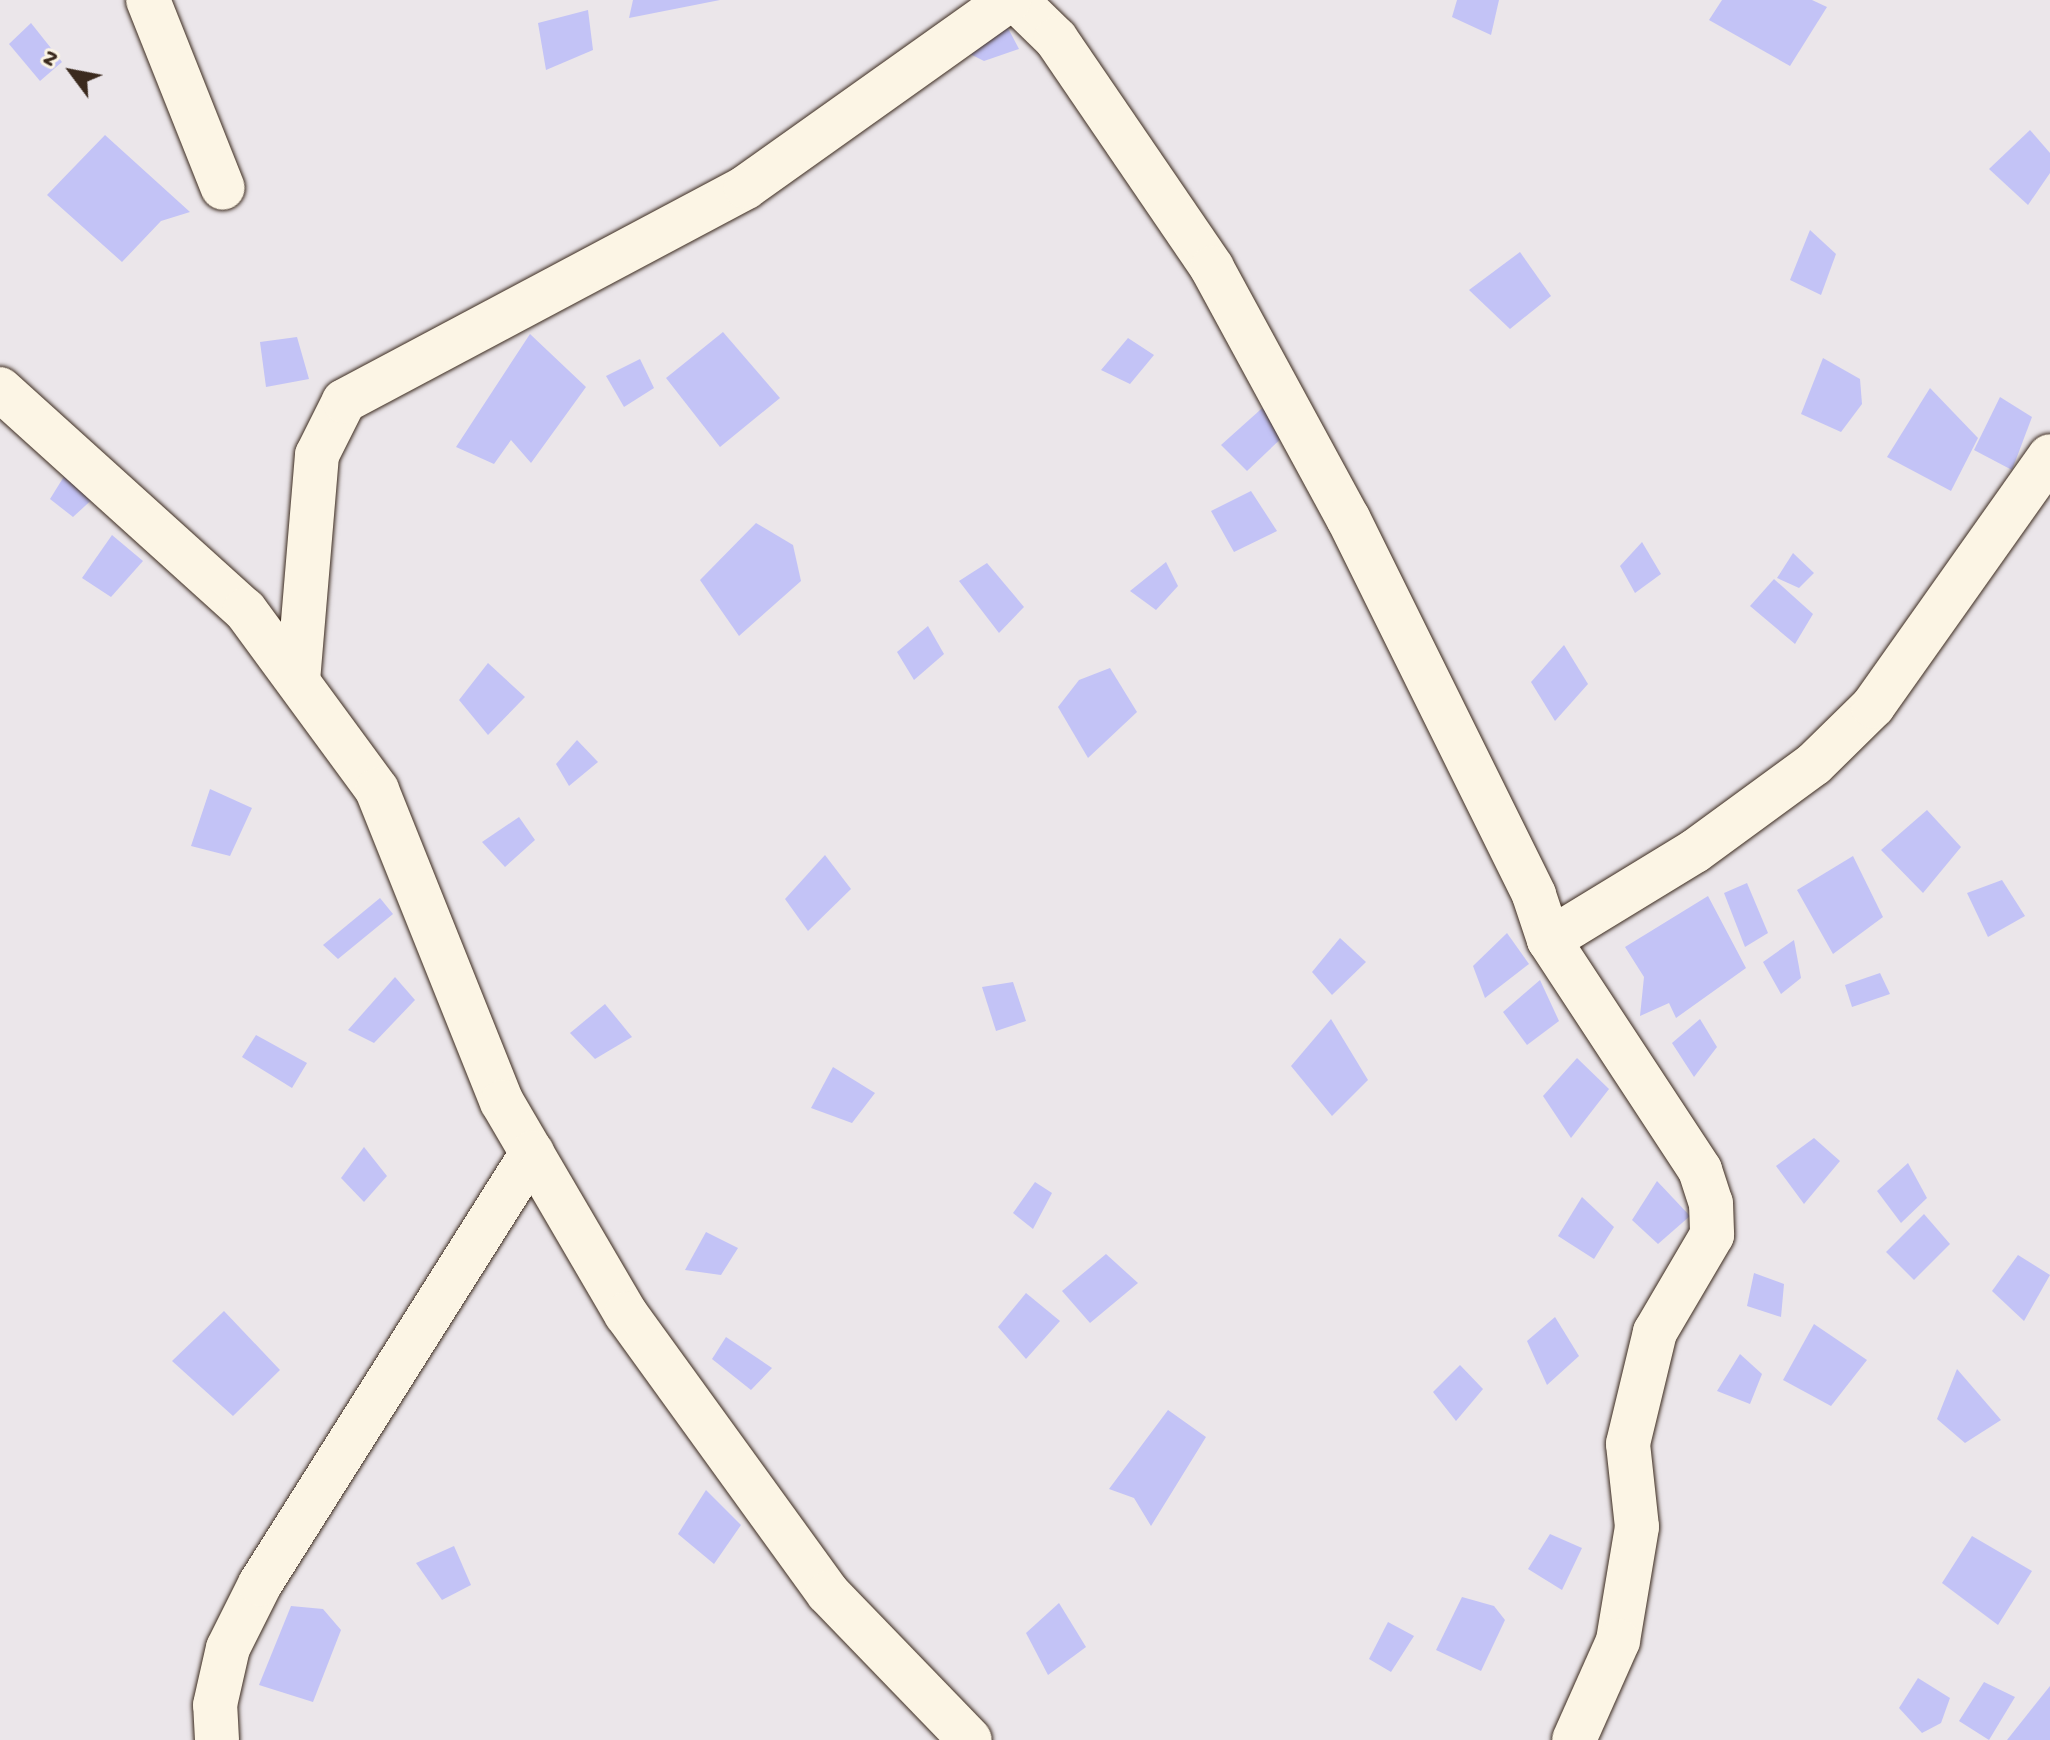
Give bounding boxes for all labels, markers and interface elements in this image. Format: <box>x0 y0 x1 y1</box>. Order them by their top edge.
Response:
north arrow <box>32 32 112 112</box>
text: N <box>37 46 66 72</box>

